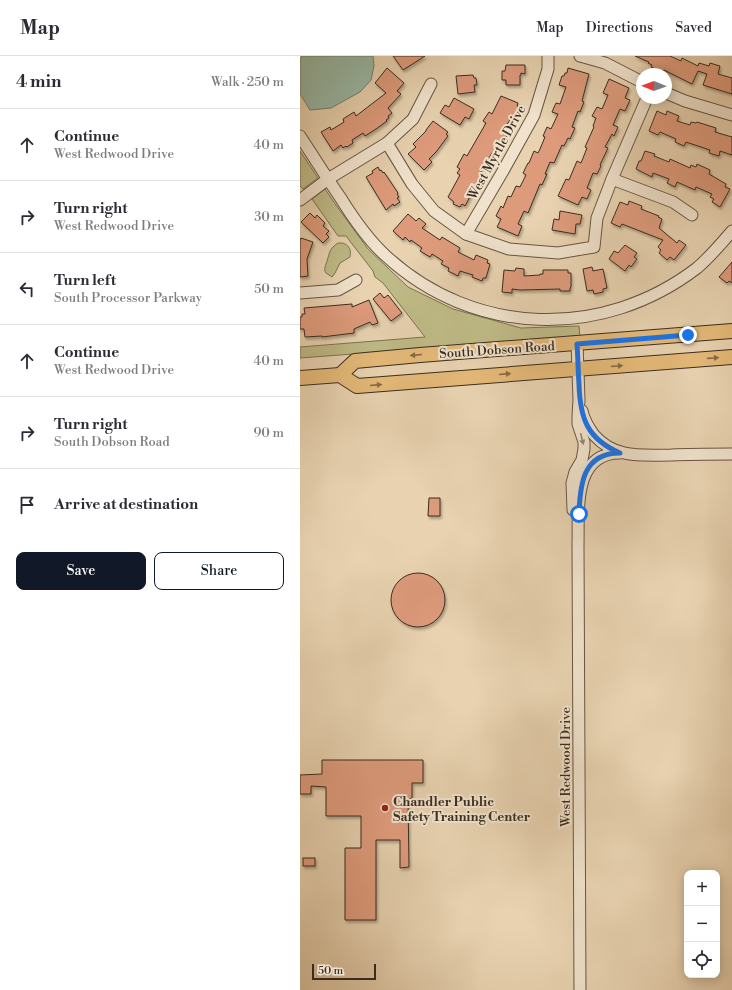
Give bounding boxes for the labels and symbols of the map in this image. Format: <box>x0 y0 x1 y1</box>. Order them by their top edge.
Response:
north arrow <box>636 68 672 104</box>
street label: West Myrtle Drive <box>464 102 530 203</box>
route end <box>679 326 697 344</box>
street label: South Dobson Road <box>439 338 556 362</box>
one-way arrow <box>410 352 422 359</box>
one-way arrow <box>707 355 719 362</box>
one-way arrow <box>611 362 623 369</box>
one-way arrow <box>499 371 511 378</box>
one-way arrow <box>370 381 382 388</box>
one-way arrow <box>580 432 586 445</box>
route start <box>570 505 588 523</box>
street label: West Redwood Drive <box>558 706 574 828</box>
place label: Chandler Public Safety Training Center <box>393 794 531 825</box>
marker: Chandler Public Safety Training Center <box>380 803 390 813</box>
scale bar <box>312 962 376 981</box>

